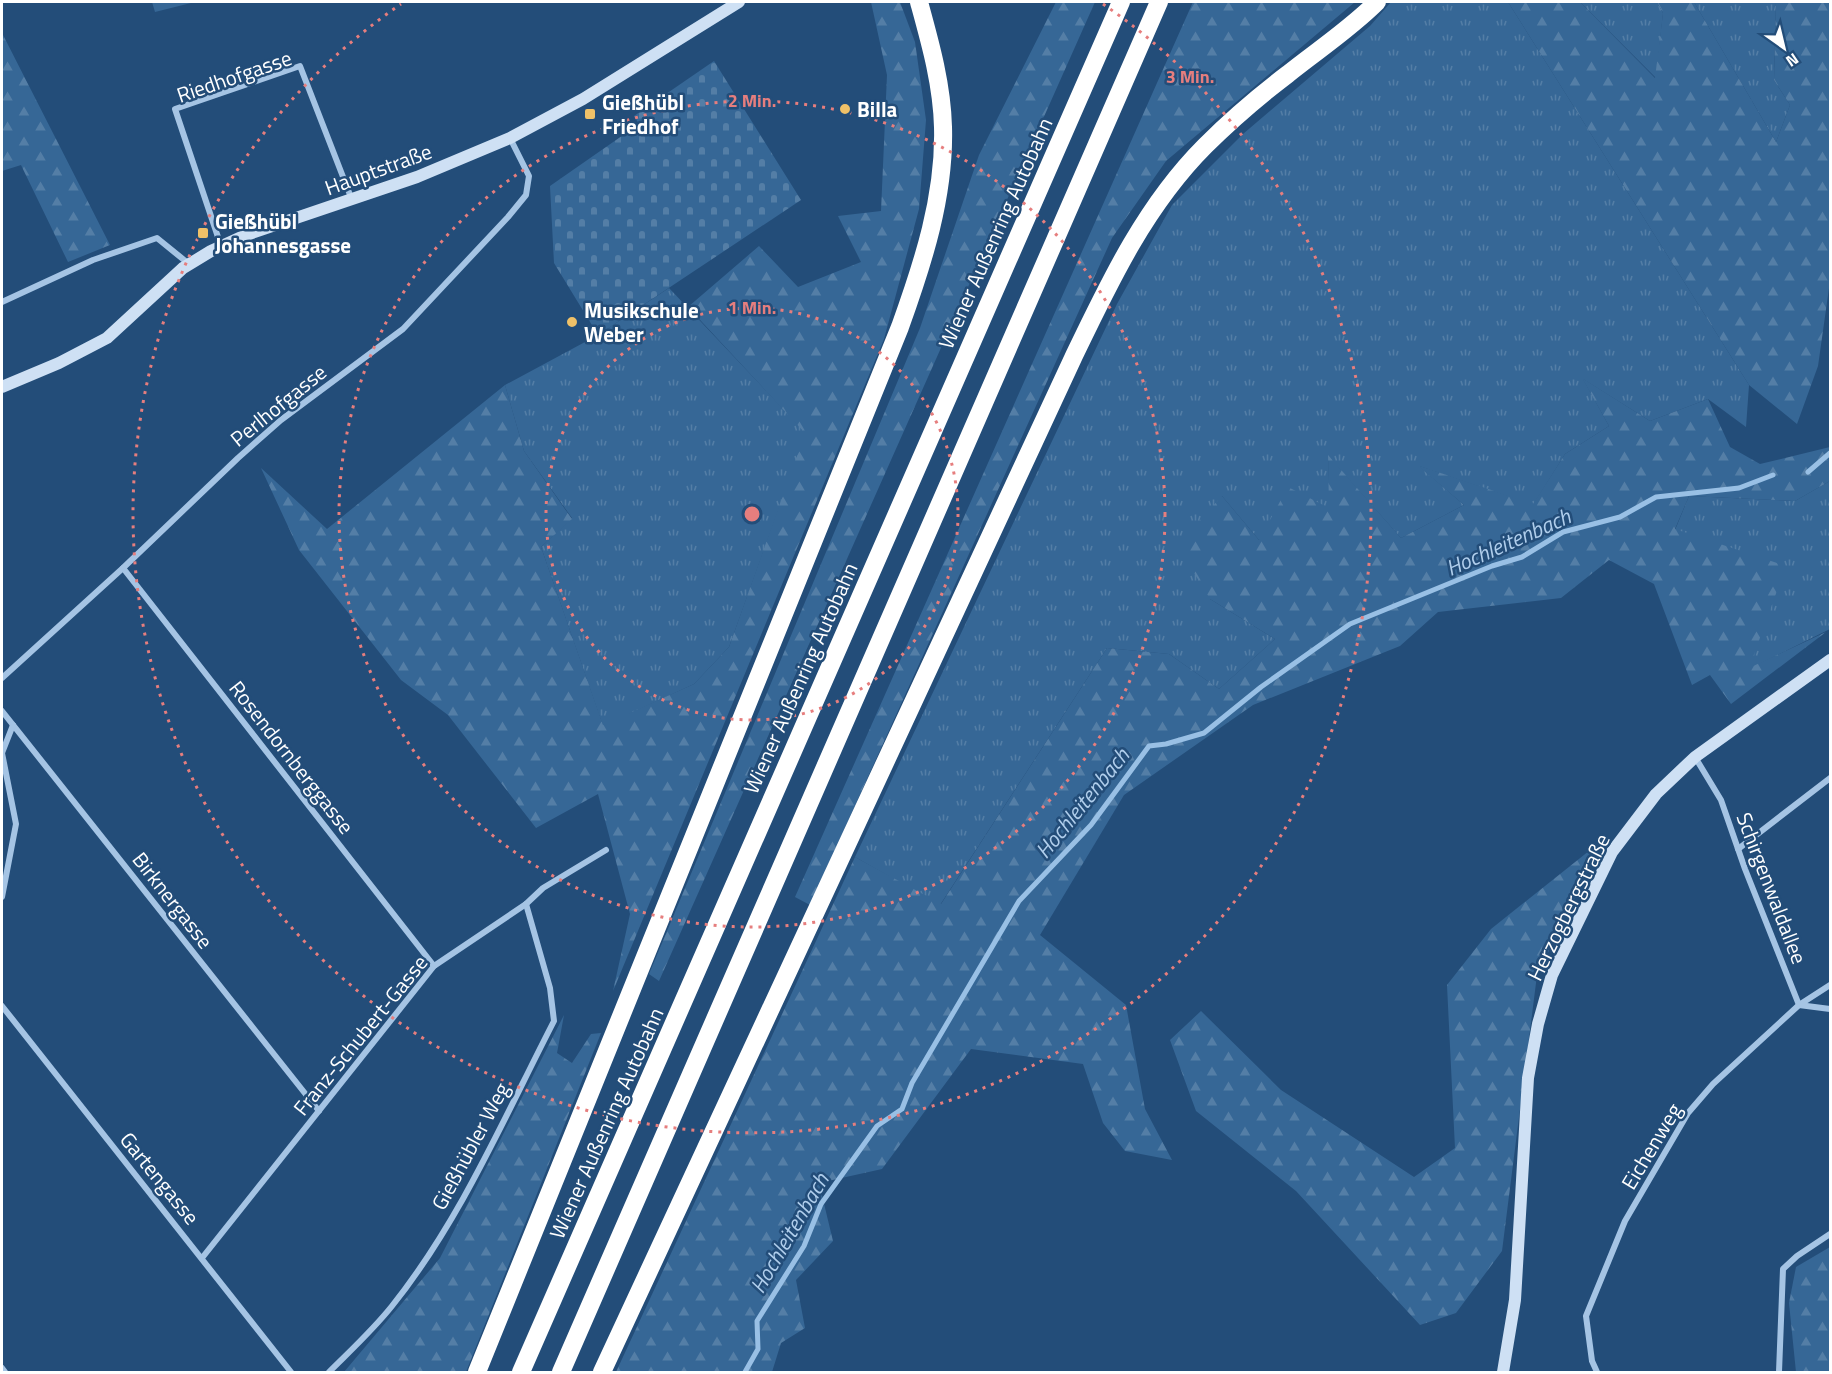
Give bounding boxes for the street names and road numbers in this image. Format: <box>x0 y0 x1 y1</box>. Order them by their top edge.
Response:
street label: Riedhofgasse <box>172 41 296 111</box>
street label: Wiener Außenring Autobahn <box>930 112 1060 354</box>
street label: Hauptstraße <box>320 135 436 203</box>
street label: Perlhofgasse <box>223 356 333 454</box>
street label: Wiener Außenring Autobahn <box>735 557 865 799</box>
street label: Rosendornberggasse <box>222 673 362 841</box>
street label: Schirgenwaldallee <box>1728 808 1816 968</box>
street label: Herzogbergstraße <box>1518 828 1618 986</box>
street label: Birknergasse <box>125 845 221 955</box>
street label: Franz-Schubert-Gasse <box>285 948 435 1122</box>
street label: Wiener Außenring Autobahn <box>541 1002 671 1244</box>
street label: Gießhübler Weg <box>423 1076 517 1216</box>
street label: Eichenweg <box>1613 1097 1689 1195</box>
street label: Gartengasse <box>113 1125 207 1231</box>

